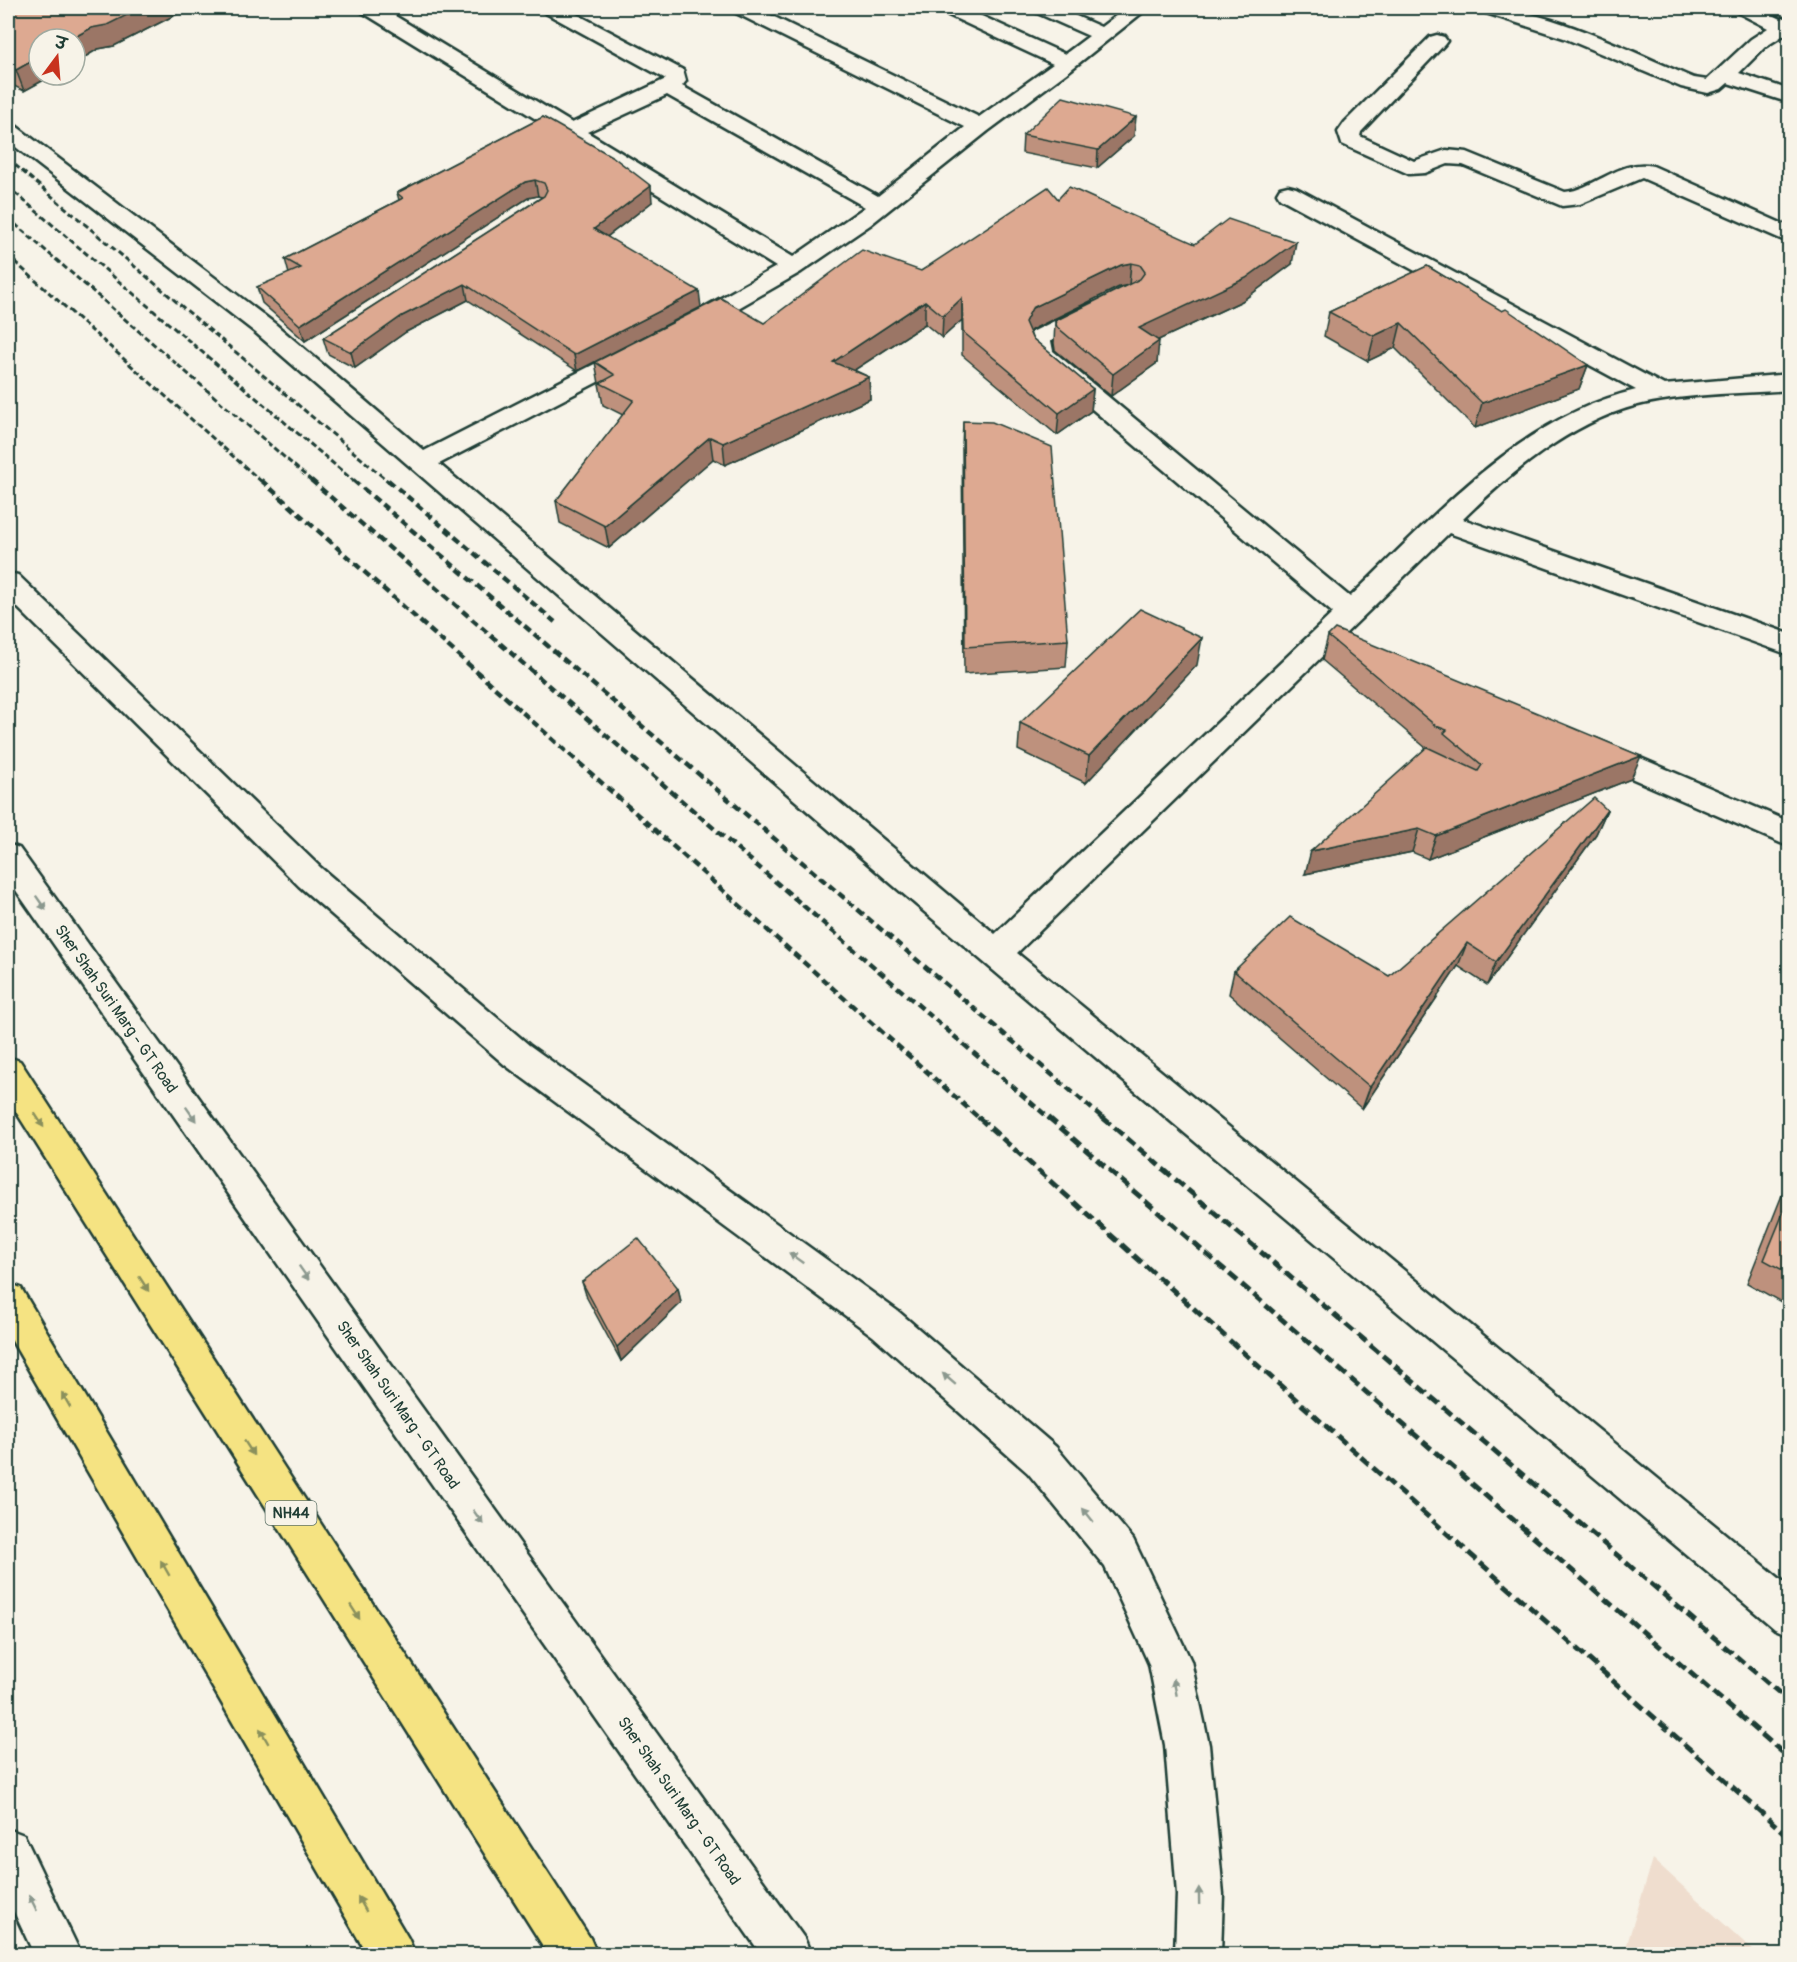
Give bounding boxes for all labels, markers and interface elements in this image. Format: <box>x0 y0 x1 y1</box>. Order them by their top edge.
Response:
north arrow <box>27 27 87 87</box>
text: उ <box>51 32 70 55</box>
one-way arrow <box>35 895 47 911</box>
street label: Sher Shah Suri Marg - GT Road <box>50 921 182 1097</box>
one-way arrow <box>185 1105 197 1121</box>
one-way arrow <box>33 1112 44 1128</box>
one-way arrow <box>789 1253 804 1265</box>
one-way arrow <box>298 1264 310 1280</box>
one-way arrow <box>139 1276 150 1292</box>
street label: Sher Shah Suri Marg - GT Road <box>332 1317 464 1493</box>
one-way arrow <box>942 1373 957 1386</box>
one-way arrow <box>61 1391 71 1408</box>
one-way arrow <box>244 1440 255 1456</box>
road number: NH44 <box>266 1501 316 1525</box>
one-way arrow <box>1082 1508 1094 1523</box>
one-way arrow <box>471 1510 483 1525</box>
one-way arrow <box>160 1559 170 1576</box>
one-way arrow <box>349 1604 360 1621</box>
one-way arrow <box>1170 1678 1179 1697</box>
street label: Sher Shah Suri Marg - GT Road <box>613 1713 745 1889</box>
one-way arrow <box>258 1728 269 1744</box>
one-way arrow <box>1194 1887 1204 1906</box>
one-way arrow <box>28 1894 37 1911</box>
one-way arrow <box>357 1896 368 1912</box>

